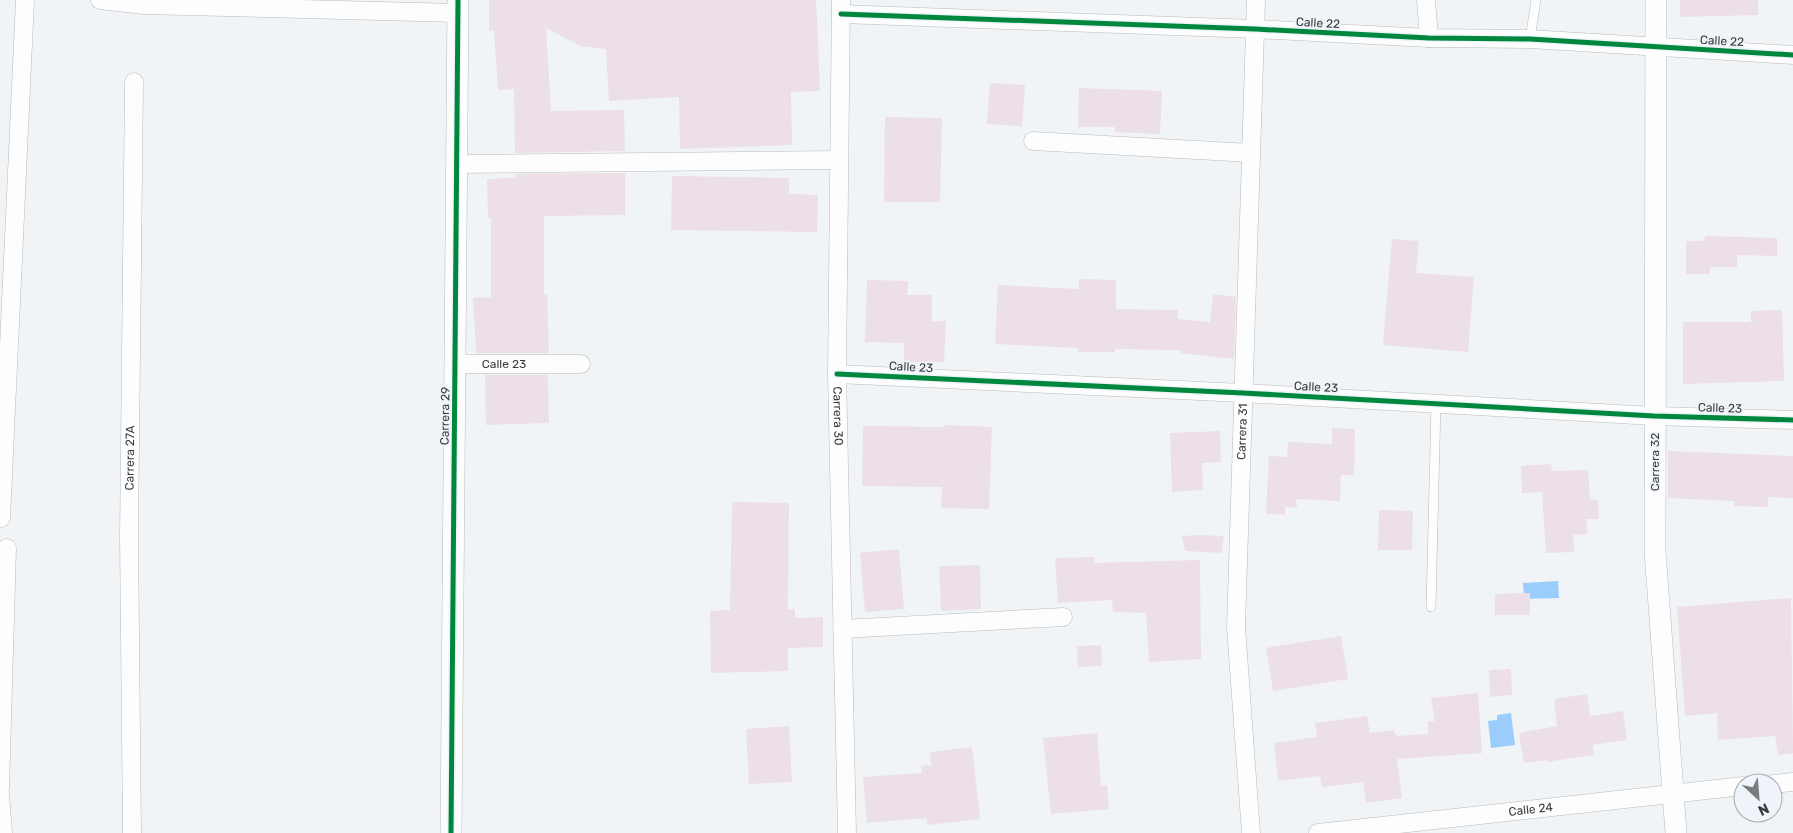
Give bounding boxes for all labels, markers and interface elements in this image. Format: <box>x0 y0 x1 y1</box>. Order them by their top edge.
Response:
street label: Calle 22 <box>1296 15 1340 31</box>
street label: Calle 22 <box>1700 33 1744 49</box>
street label: Calle 23 <box>482 357 526 371</box>
street label: Calle 23 <box>888 359 934 375</box>
street label: Calle 23 <box>1293 379 1339 395</box>
street label: Carrera 30 <box>830 386 846 446</box>
street label: Carrera 29 <box>437 387 453 445</box>
street label: Calle 23 <box>1698 400 1742 416</box>
street label: Carrera 31 <box>1234 403 1250 460</box>
street label: Carrera 27A <box>123 425 137 491</box>
street label: Carrera 32 <box>1648 433 1662 491</box>
north arrow <box>1733 773 1783 823</box>
text: N <box>1755 799 1772 819</box>
street label: Calle 24 <box>1508 800 1554 819</box>

